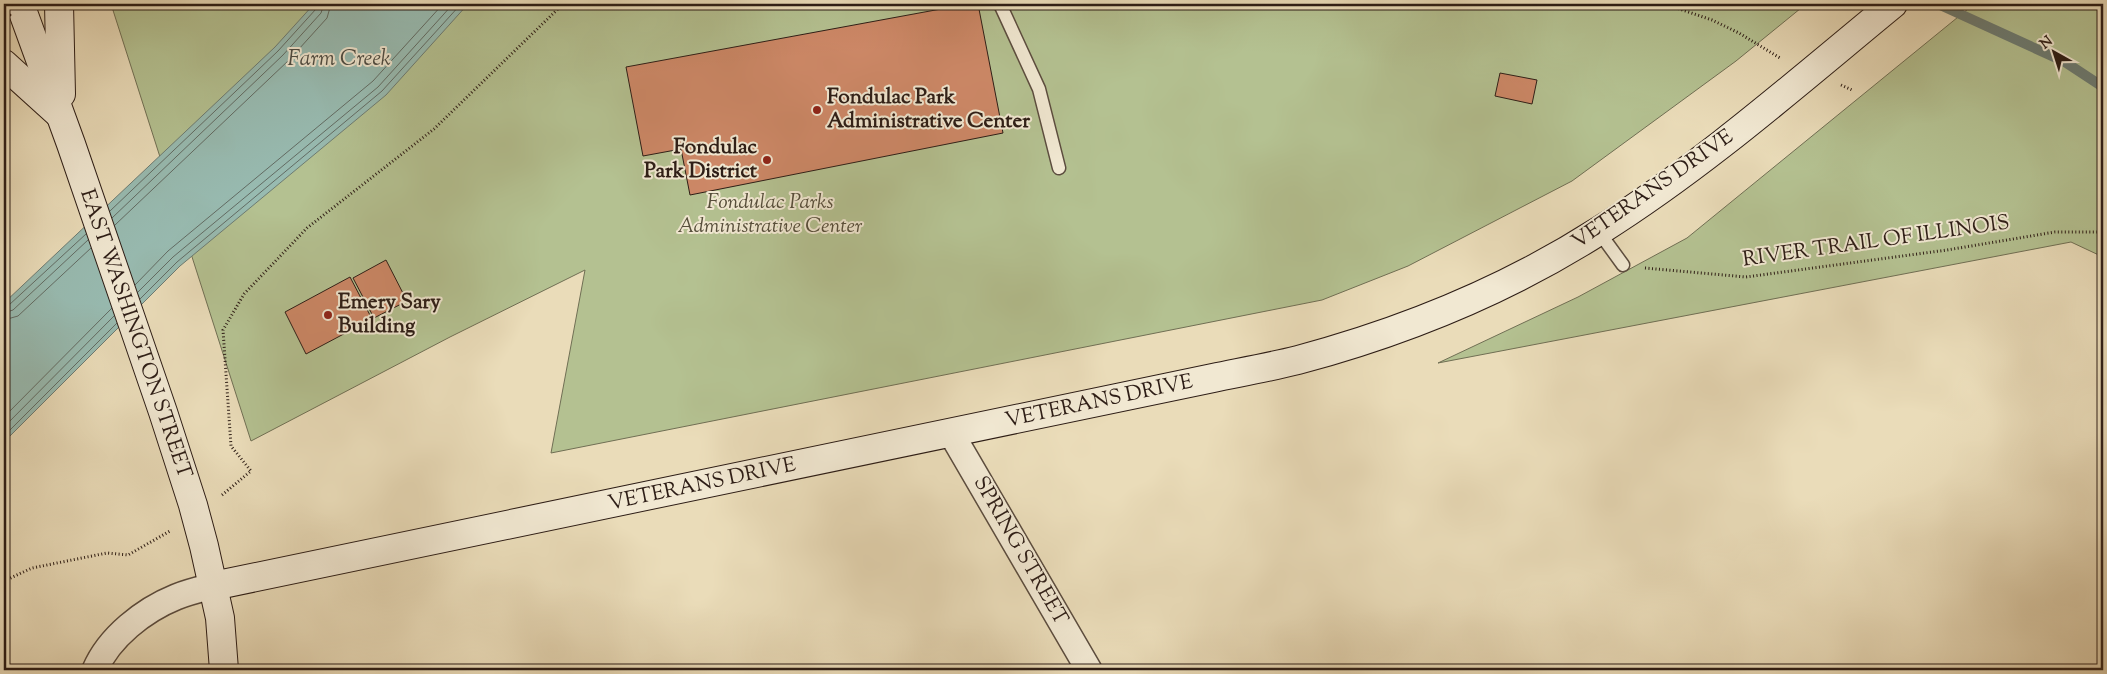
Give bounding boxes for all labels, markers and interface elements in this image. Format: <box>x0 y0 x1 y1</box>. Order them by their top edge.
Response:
north arrow <box>2030 28 2080 78</box>
text: N <box>2036 32 2058 55</box>
water label: Farm Creek <box>287 44 391 76</box>
place label: Fondulac Park Administrative Center <box>827 83 1030 137</box>
marker: Fondulac Park Administrative Center <box>811 104 823 116</box>
street label: VETERANS DRIVE <box>1566 123 1740 257</box>
place label: Fondulac Park District <box>644 133 758 187</box>
marker: Fondulac Park District <box>761 154 773 166</box>
street label: EAST WASHINGTON STREET <box>71 185 199 483</box>
park label: Fondulac Parks Administrative Center <box>678 188 863 242</box>
street label: RIVER TRAIL OF ILLINOIS <box>1741 208 2011 276</box>
place label: Emery Sary Building <box>338 288 441 342</box>
marker: Emery Sary Building <box>322 309 334 321</box>
street label: VETERANS DRIVE <box>1002 367 1196 437</box>
street label: VETERANS DRIVE <box>605 450 799 520</box>
street label: SPRING STREET <box>965 471 1075 631</box>

